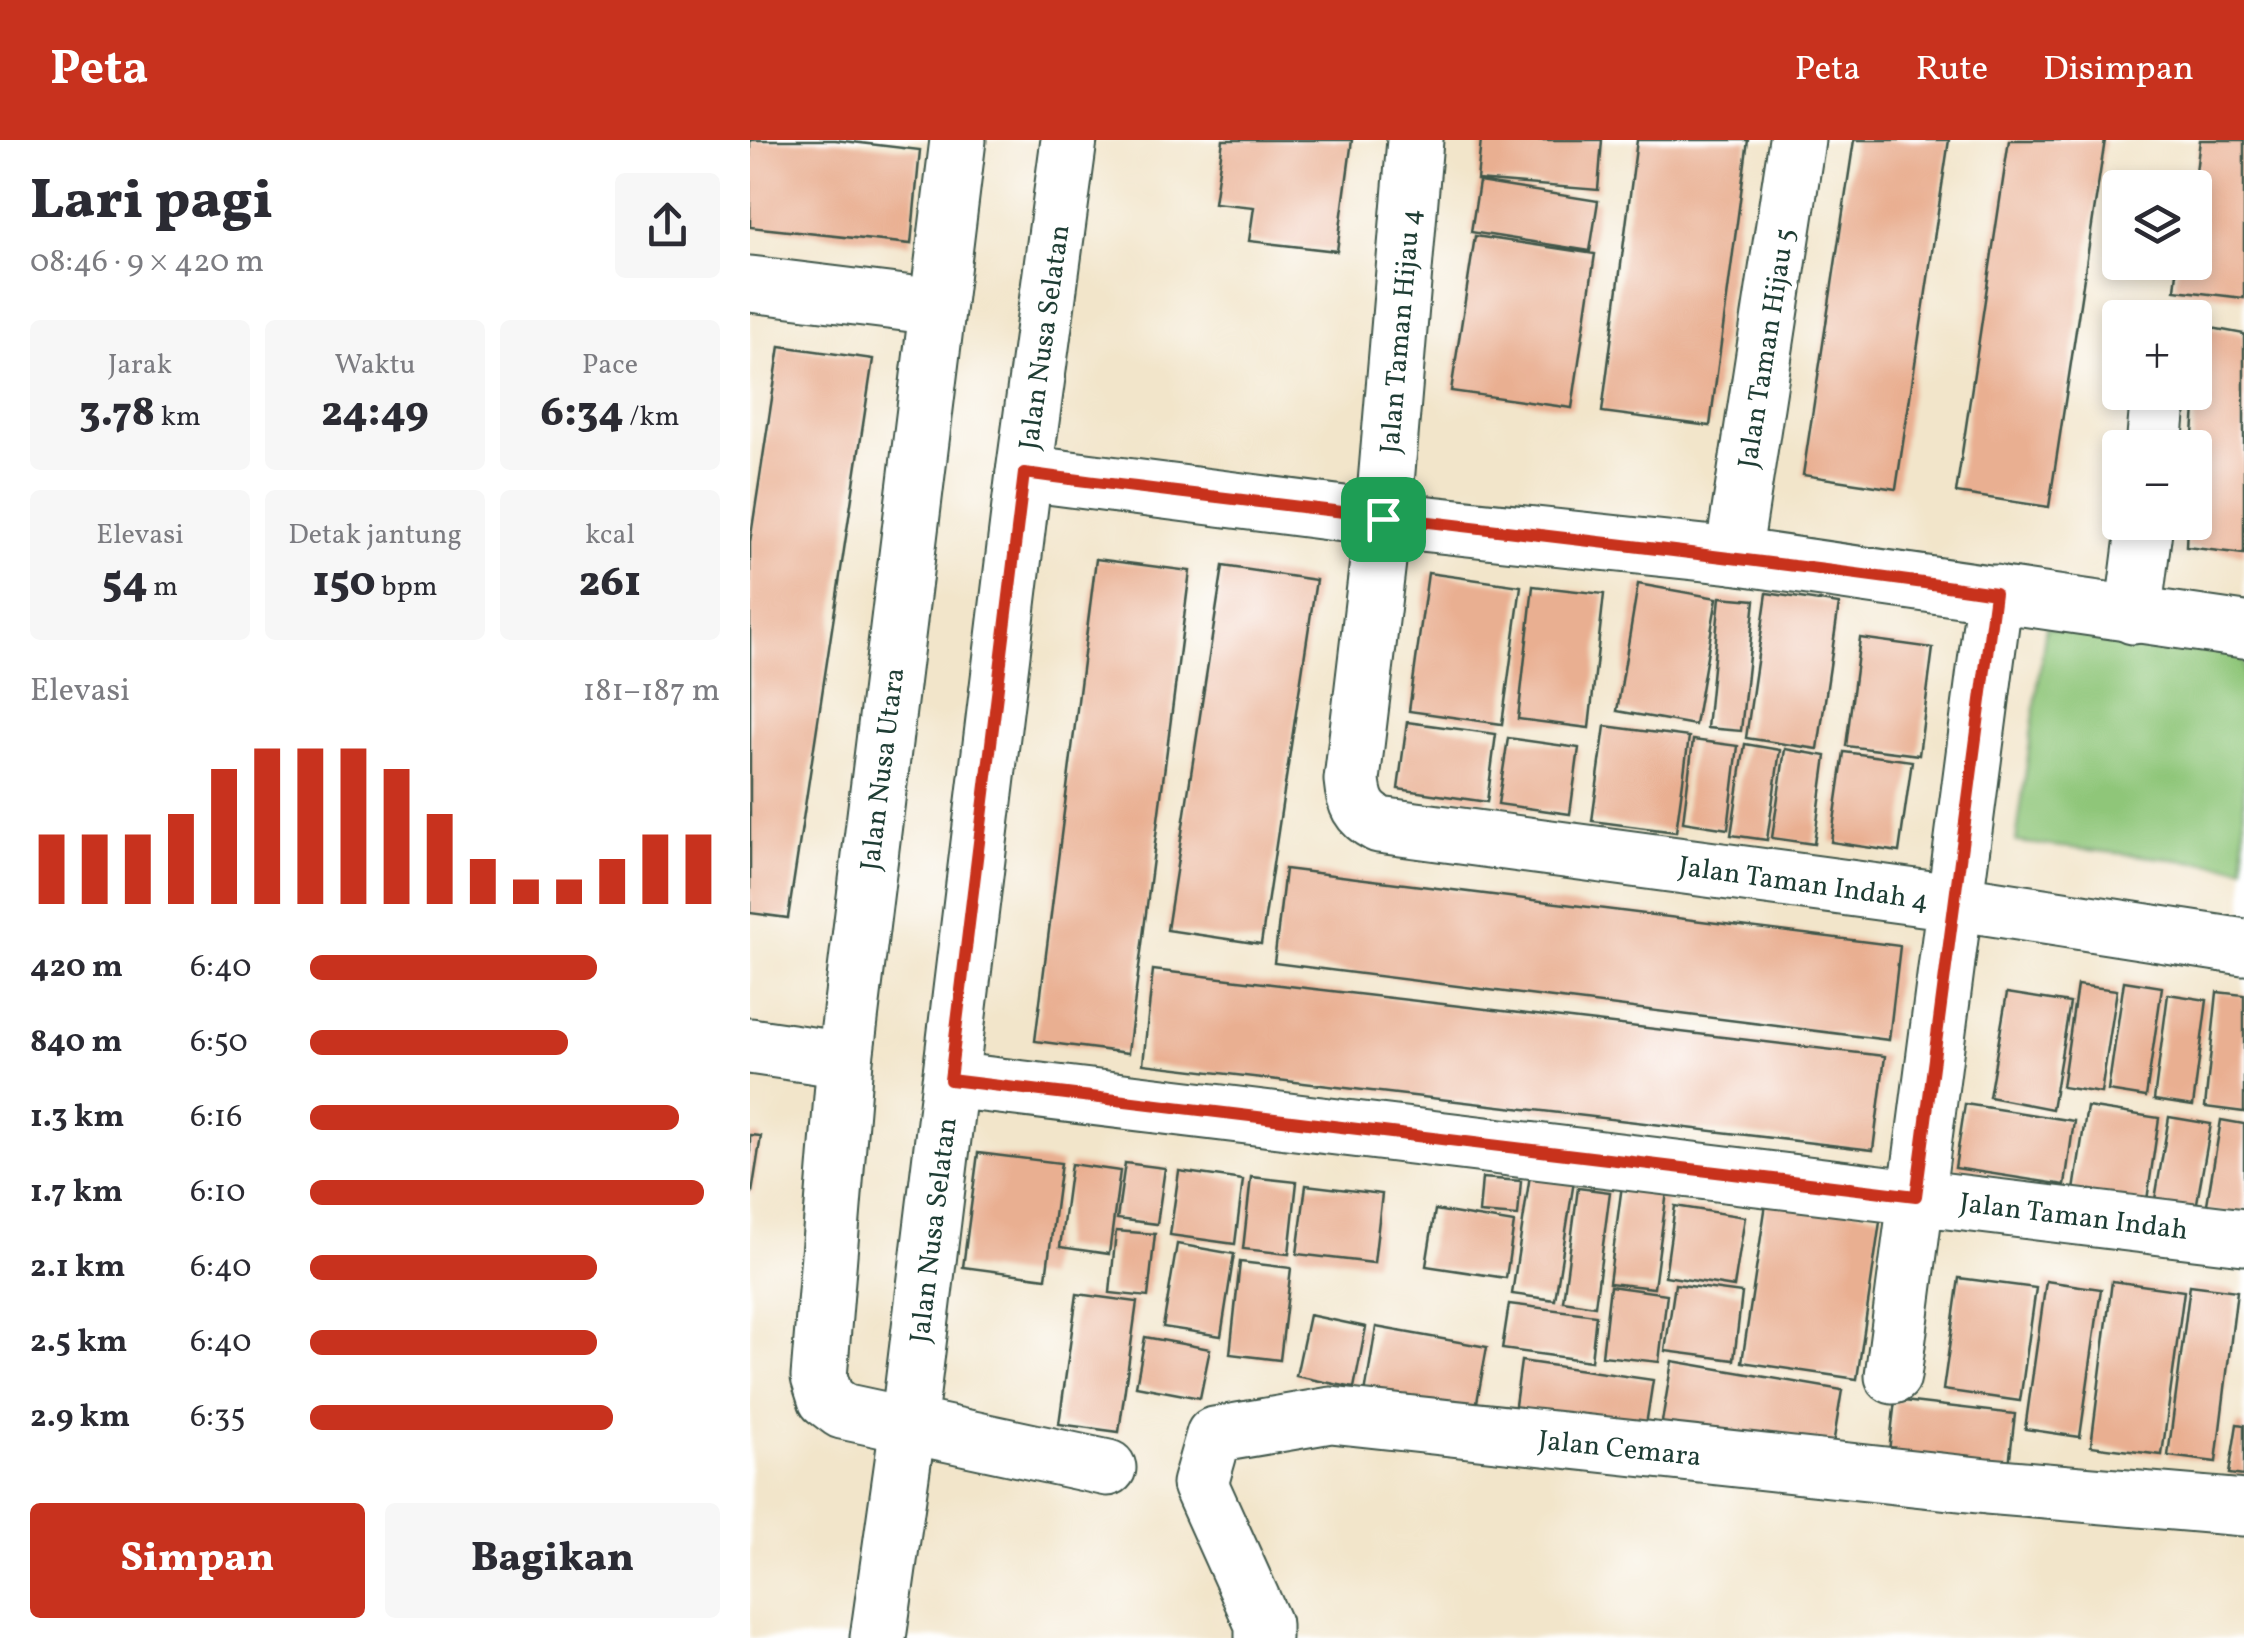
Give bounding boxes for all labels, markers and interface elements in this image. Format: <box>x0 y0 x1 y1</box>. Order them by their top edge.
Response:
text: Peta <box>50 37 149 104</box>
text: Peta <box>1795 46 1861 94</box>
text: Rute <box>1916 46 1988 94</box>
text: Disimpan <box>2043 46 2194 94</box>
text: Lari pagi <box>30 165 273 241</box>
map controls <box>2102 170 2212 540</box>
button: layers <box>2102 170 2212 280</box>
button: share <box>615 173 720 278</box>
street label: Jalan Taman Hijau 4 <box>1371 207 1432 455</box>
street label: Jalan Nusa Selatan <box>1010 222 1081 452</box>
street label: Jalan Taman Hijau 5 <box>1729 226 1806 471</box>
text: 08:46 · 9 × 420 m <box>30 241 264 285</box>
button: + <box>2102 300 2212 410</box>
text: Jarak <box>108 346 172 385</box>
text: Waktu <box>335 346 415 385</box>
text: Pace <box>582 346 638 385</box>
text: 3.78 <box>79 385 155 444</box>
text: 24:49 <box>321 385 429 444</box>
text: 6:34 <box>540 385 624 444</box>
text: km <box>155 398 201 437</box>
text: /km <box>624 398 680 437</box>
button: − <box>2102 430 2212 540</box>
pin <box>1341 477 1426 562</box>
icon: arrive <box>1356 492 1411 547</box>
text: Elevasi <box>96 516 184 555</box>
text: Detak jantung <box>288 516 462 555</box>
text: kcal <box>585 516 635 555</box>
text: 54 <box>102 555 148 614</box>
text: 150 <box>313 555 376 614</box>
text: 261 <box>579 555 641 614</box>
text: m <box>148 568 178 607</box>
text: bpm <box>376 568 437 607</box>
street label: Jalan Nusa Utara <box>852 666 915 873</box>
text: Elevasi <box>30 670 130 714</box>
text: 181–187 m <box>583 670 720 714</box>
street label: Jalan Taman Indah 4 <box>1676 848 1931 921</box>
text: 420 m <box>30 946 123 990</box>
text: 6:40 <box>190 946 251 990</box>
text: 840 m <box>30 1021 122 1065</box>
text: 6:50 <box>190 1021 248 1065</box>
text: 1.3 km <box>30 1096 124 1140</box>
text: 6:16 <box>190 1096 242 1140</box>
street label: Jalan Nusa Selatan <box>901 1115 968 1345</box>
text: 1.7 km <box>30 1171 123 1215</box>
text: 6:10 <box>190 1171 245 1215</box>
street label: Jalan Taman Indah <box>1957 1184 2190 1251</box>
text: 2.1 km <box>30 1246 125 1290</box>
text: 6:40 <box>190 1246 251 1290</box>
text: 2.5 km <box>30 1321 128 1365</box>
text: 6:40 <box>190 1321 251 1365</box>
text: 2.9 km <box>30 1396 130 1440</box>
text: 6:35 <box>190 1396 246 1440</box>
street label: Jalan Cemara <box>1536 1422 1703 1477</box>
button: Simpan <box>30 1503 365 1618</box>
button: Bagikan <box>385 1503 720 1618</box>

